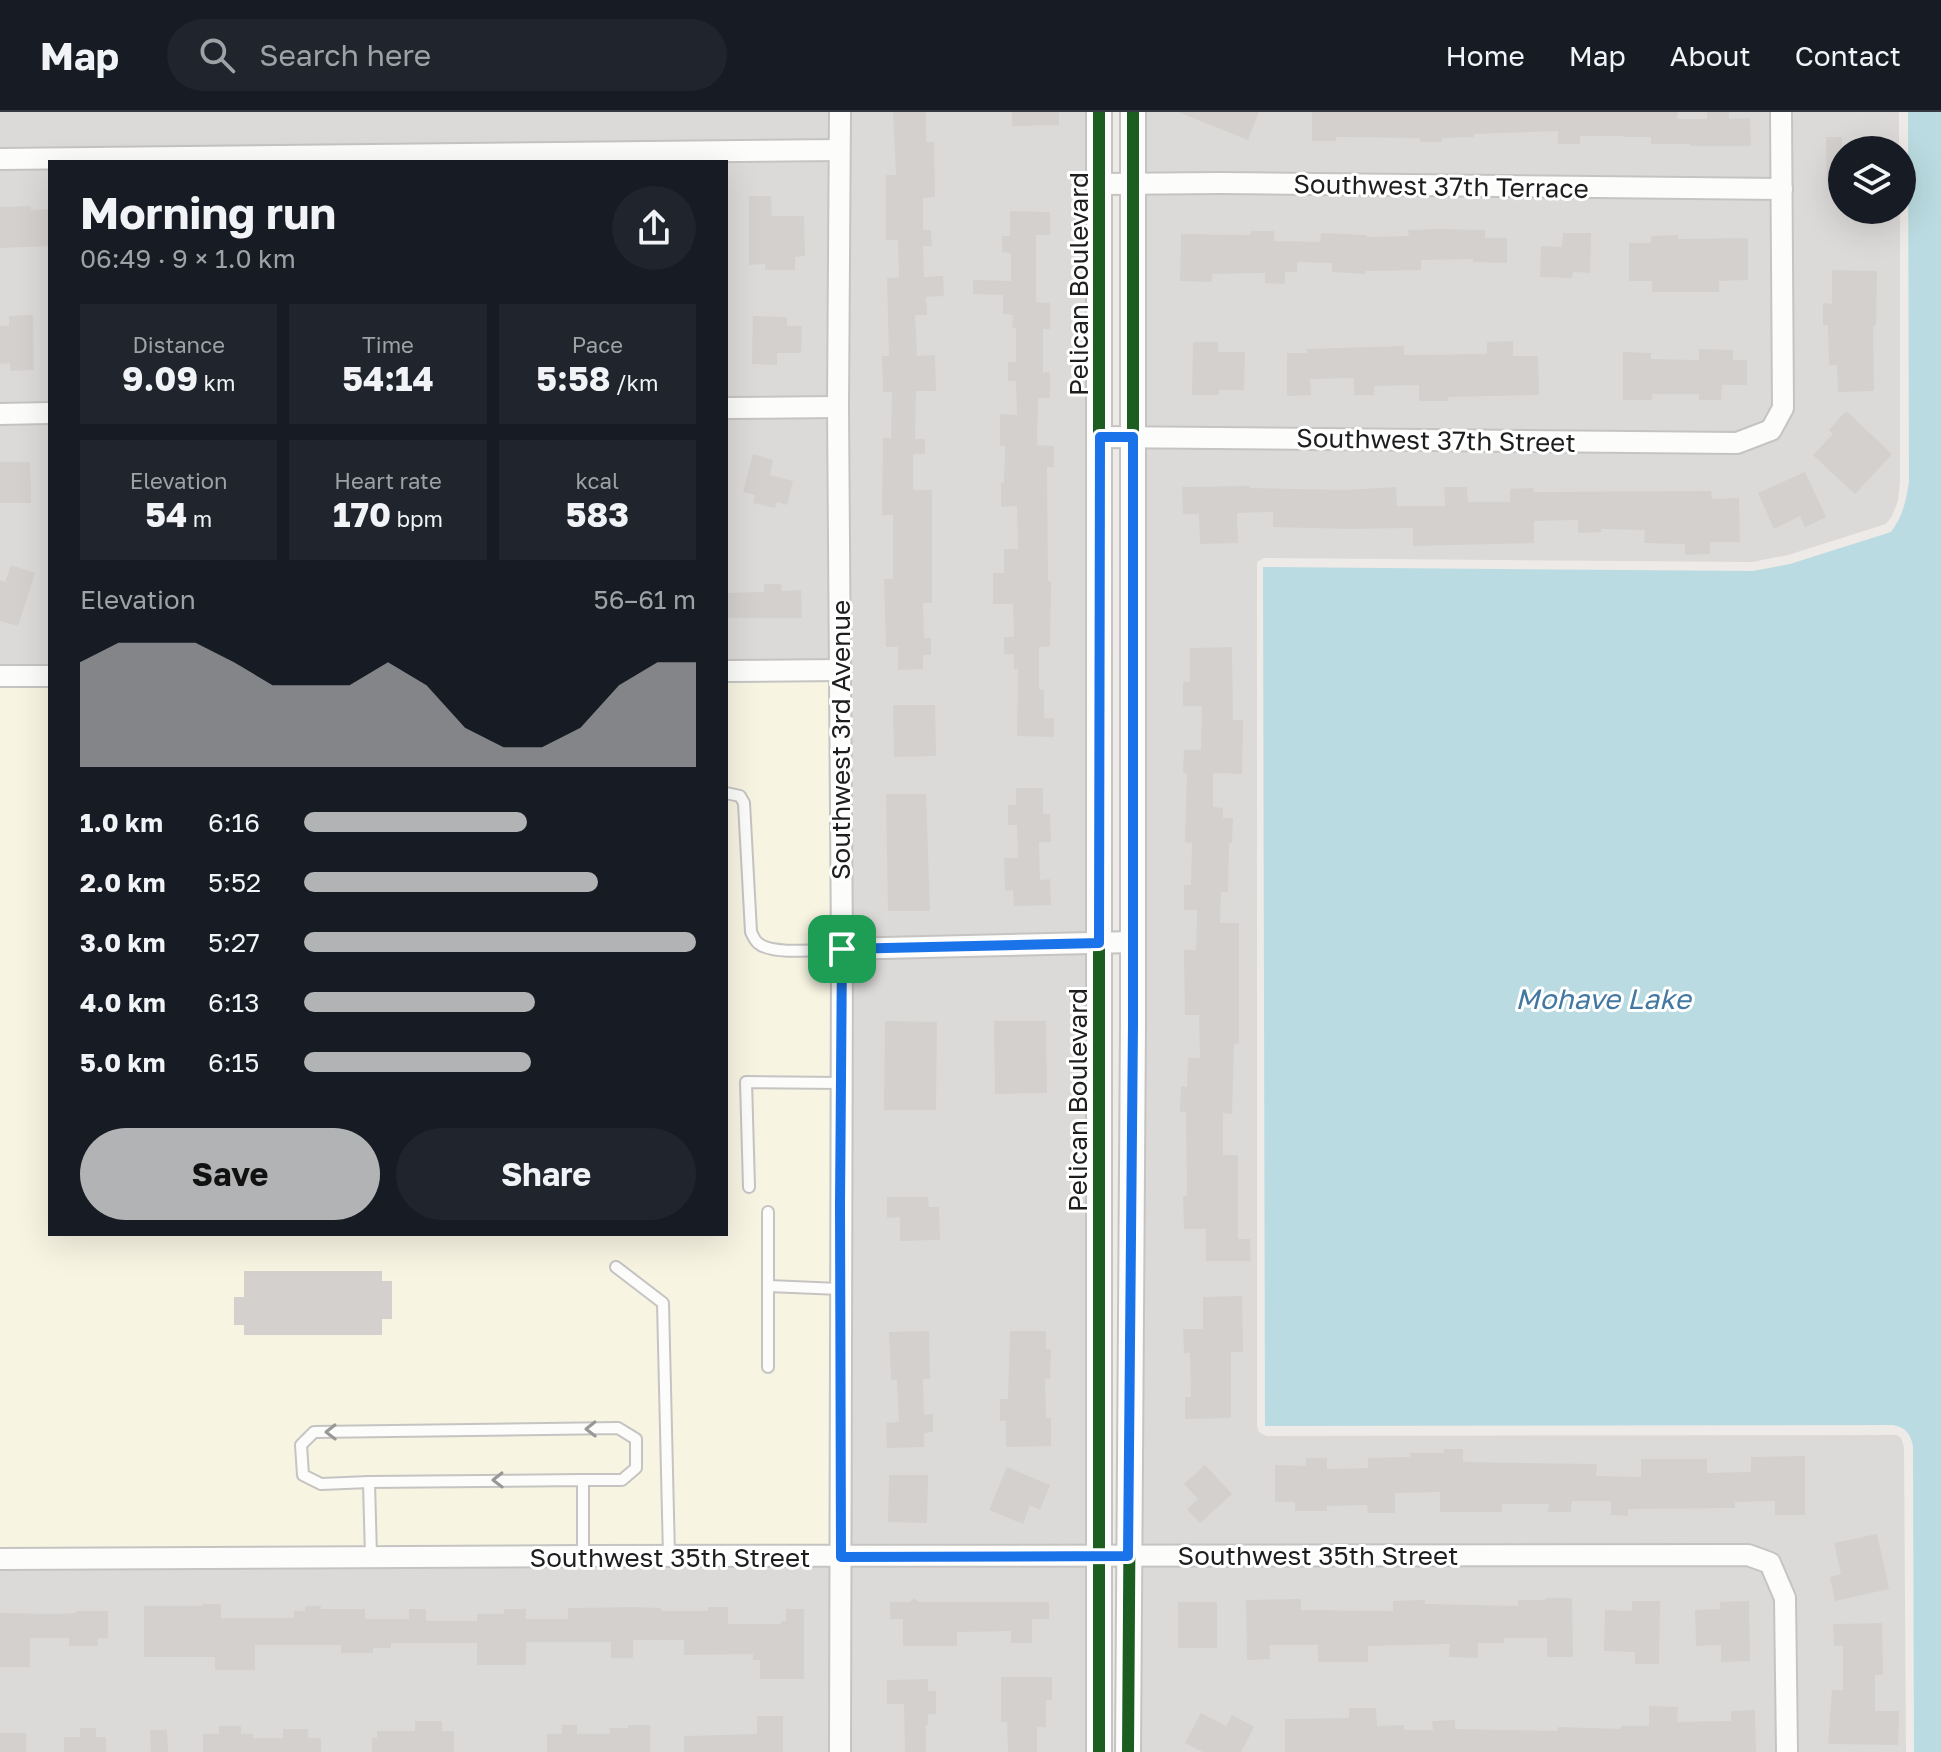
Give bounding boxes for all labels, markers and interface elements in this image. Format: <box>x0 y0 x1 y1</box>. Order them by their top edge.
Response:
search box <box>167 19 727 91</box>
text: Map <box>40 33 119 78</box>
icon: search <box>195 33 239 77</box>
text: Search here <box>259 37 431 73</box>
text: Home <box>1446 39 1525 72</box>
text: Map <box>1569 39 1626 72</box>
text: About <box>1670 39 1751 72</box>
text: Contact <box>1795 39 1901 72</box>
map controls <box>1828 136 1916 224</box>
button: layers <box>1828 136 1916 224</box>
street label: Southwest 37th Terrace <box>1293 168 1589 204</box>
street label: Pelican Boulevard <box>1063 172 1094 396</box>
text: Morning run <box>80 186 336 239</box>
button: share <box>612 186 696 270</box>
text: 06:49 · 9 × 1.0 km <box>80 243 296 274</box>
text: Distance <box>132 331 225 358</box>
text: Time <box>362 331 414 358</box>
text: Pace <box>572 331 623 358</box>
text: 9.09 <box>122 358 198 398</box>
text: 54:14 <box>342 358 434 398</box>
text: 5:58 <box>536 358 610 398</box>
text: km <box>198 369 235 396</box>
text: /km <box>610 369 658 396</box>
street label: Southwest 37th Street <box>1296 422 1576 458</box>
text: Elevation <box>130 467 228 494</box>
text: Heart rate <box>334 467 442 494</box>
text: kcal <box>576 467 619 494</box>
text: 54 <box>145 494 187 534</box>
text: 170 <box>333 494 391 534</box>
text: 583 <box>566 494 629 534</box>
text: m <box>187 505 212 532</box>
text: bpm <box>391 505 443 532</box>
text: Elevation <box>80 584 196 615</box>
text: 56–61 m <box>594 584 696 615</box>
street label: Southwest 3rd Avenue <box>825 600 856 880</box>
text: 1.0 km <box>80 807 163 838</box>
text: 6:16 <box>208 807 260 838</box>
text: 2.0 km <box>80 867 165 898</box>
text: 5:52 <box>208 867 261 898</box>
pin <box>808 915 876 983</box>
text: 3.0 km <box>80 927 165 958</box>
text: 5:27 <box>208 927 260 958</box>
icon: arrive <box>820 927 864 971</box>
water label: Mohave Lake <box>1515 982 1692 1015</box>
text: 4.0 km <box>80 987 166 1018</box>
text: 6:13 <box>208 987 259 1018</box>
street label: Pelican Boulevard <box>1062 988 1093 1212</box>
text: 5.0 km <box>80 1047 165 1078</box>
text: 6:15 <box>208 1047 259 1078</box>
button: Save <box>80 1128 380 1220</box>
button: Share <box>396 1128 696 1220</box>
one-way arrow <box>584 1420 597 1437</box>
one-way arrow <box>324 1423 337 1441</box>
one-way arrow <box>491 1472 504 1489</box>
street label: Southwest 35th Street <box>1178 1540 1458 1571</box>
street label: Southwest 35th Street <box>530 1542 810 1573</box>

